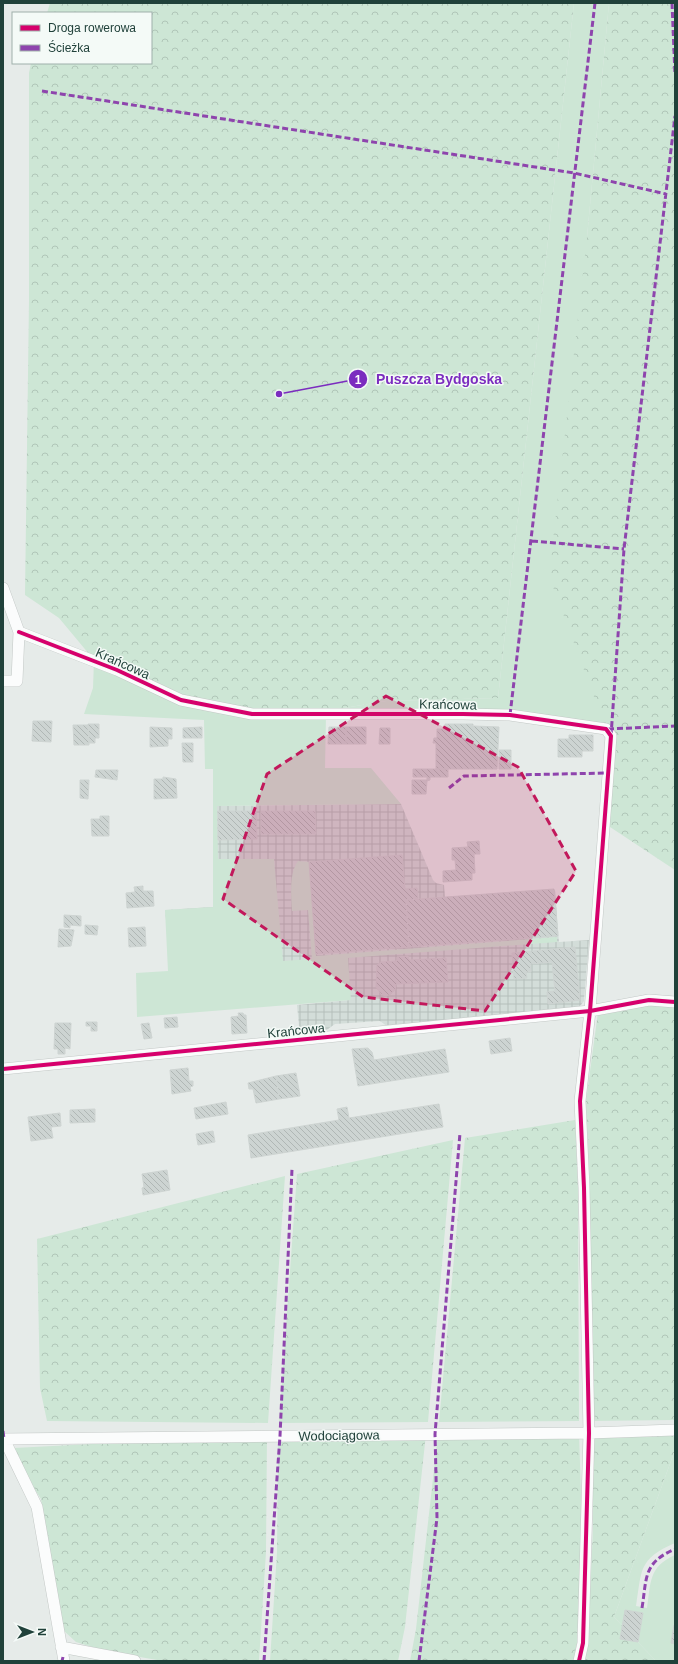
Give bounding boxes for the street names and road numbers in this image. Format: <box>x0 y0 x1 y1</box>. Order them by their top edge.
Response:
street label: Krańcowa <box>93 645 153 682</box>
street label: Krańcowa <box>419 696 478 713</box>
street label: Krańcowa <box>267 1020 326 1041</box>
street label: Wodociągowa <box>298 1427 381 1444</box>

